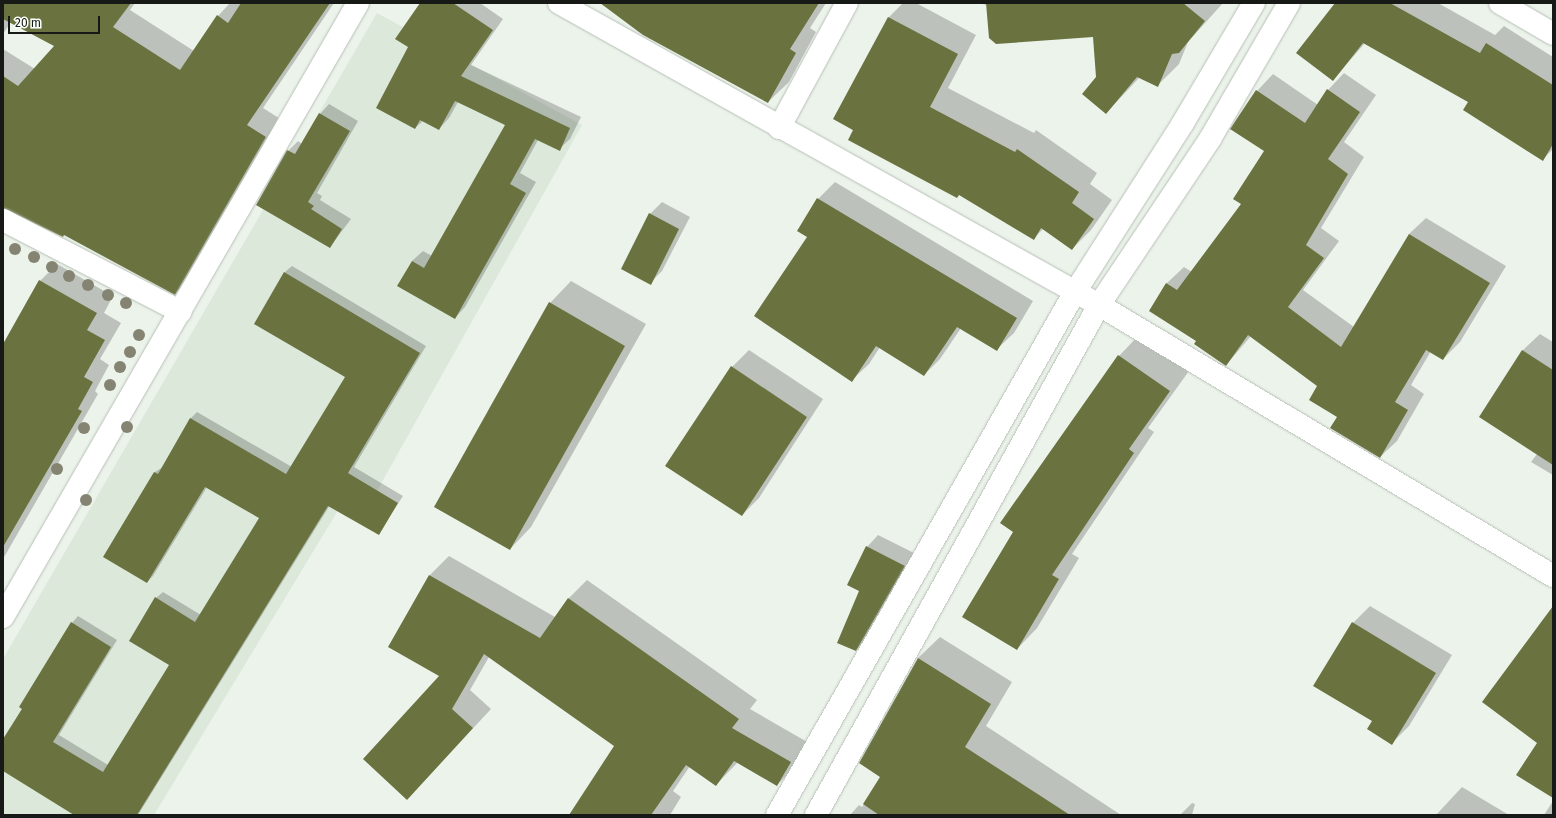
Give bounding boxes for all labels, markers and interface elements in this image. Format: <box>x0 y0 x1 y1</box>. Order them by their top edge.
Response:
scale bar <box>10 8 102 34</box>
text: 20 m <box>15 16 41 30</box>

